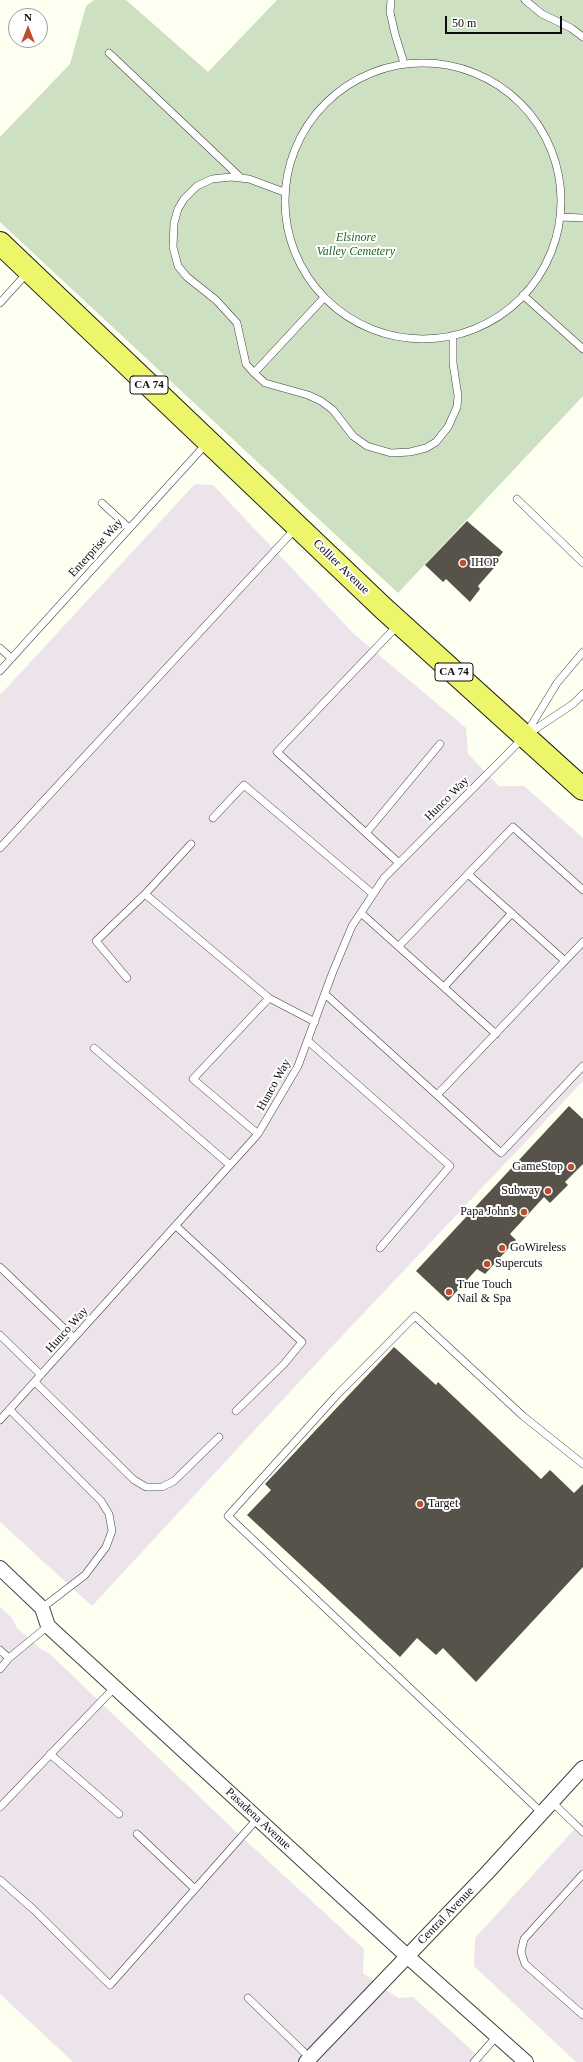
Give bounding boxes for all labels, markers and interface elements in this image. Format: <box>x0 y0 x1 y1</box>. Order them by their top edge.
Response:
north arrow <box>8 8 48 48</box>
scale bar <box>447 8 564 34</box>
text: N <box>24 11 32 23</box>
text: 50 m <box>452 16 476 30</box>
park label: Elsinore Valley Cemetery <box>317 231 395 259</box>
road number: CA 74 <box>130 376 168 394</box>
street label: Enterprise Way <box>66 516 126 580</box>
street label: Collier Avenue <box>310 537 372 597</box>
place label: IHOP <box>471 556 499 570</box>
marker: IHOP <box>458 558 468 568</box>
road number: CA 74 <box>435 663 473 681</box>
street label: Hunco Way <box>422 774 472 824</box>
street label: Hunco Way <box>254 1057 294 1113</box>
place label: GameStop <box>512 1160 563 1174</box>
marker: GameStop <box>566 1162 576 1172</box>
place label: Subway <box>501 1184 540 1198</box>
marker: Subway <box>543 1186 553 1196</box>
place label: Papa John's <box>460 1205 516 1219</box>
marker: Papa John's <box>519 1207 529 1217</box>
place label: GoWireless <box>510 1241 566 1255</box>
marker: GoWireless <box>497 1243 507 1253</box>
place label: Supercuts <box>495 1257 542 1271</box>
marker: Supercuts <box>482 1259 492 1269</box>
place label: True Touch Nail & Spa <box>457 1278 512 1306</box>
marker: True Touch Nail & Spa <box>444 1287 454 1297</box>
street label: Hunco Way <box>43 1304 91 1356</box>
place label: Target <box>428 1497 458 1511</box>
marker: Target <box>415 1499 425 1509</box>
street label: Pasadena Avenue <box>222 1785 294 1853</box>
street label: Central Avenue <box>415 1884 477 1948</box>

